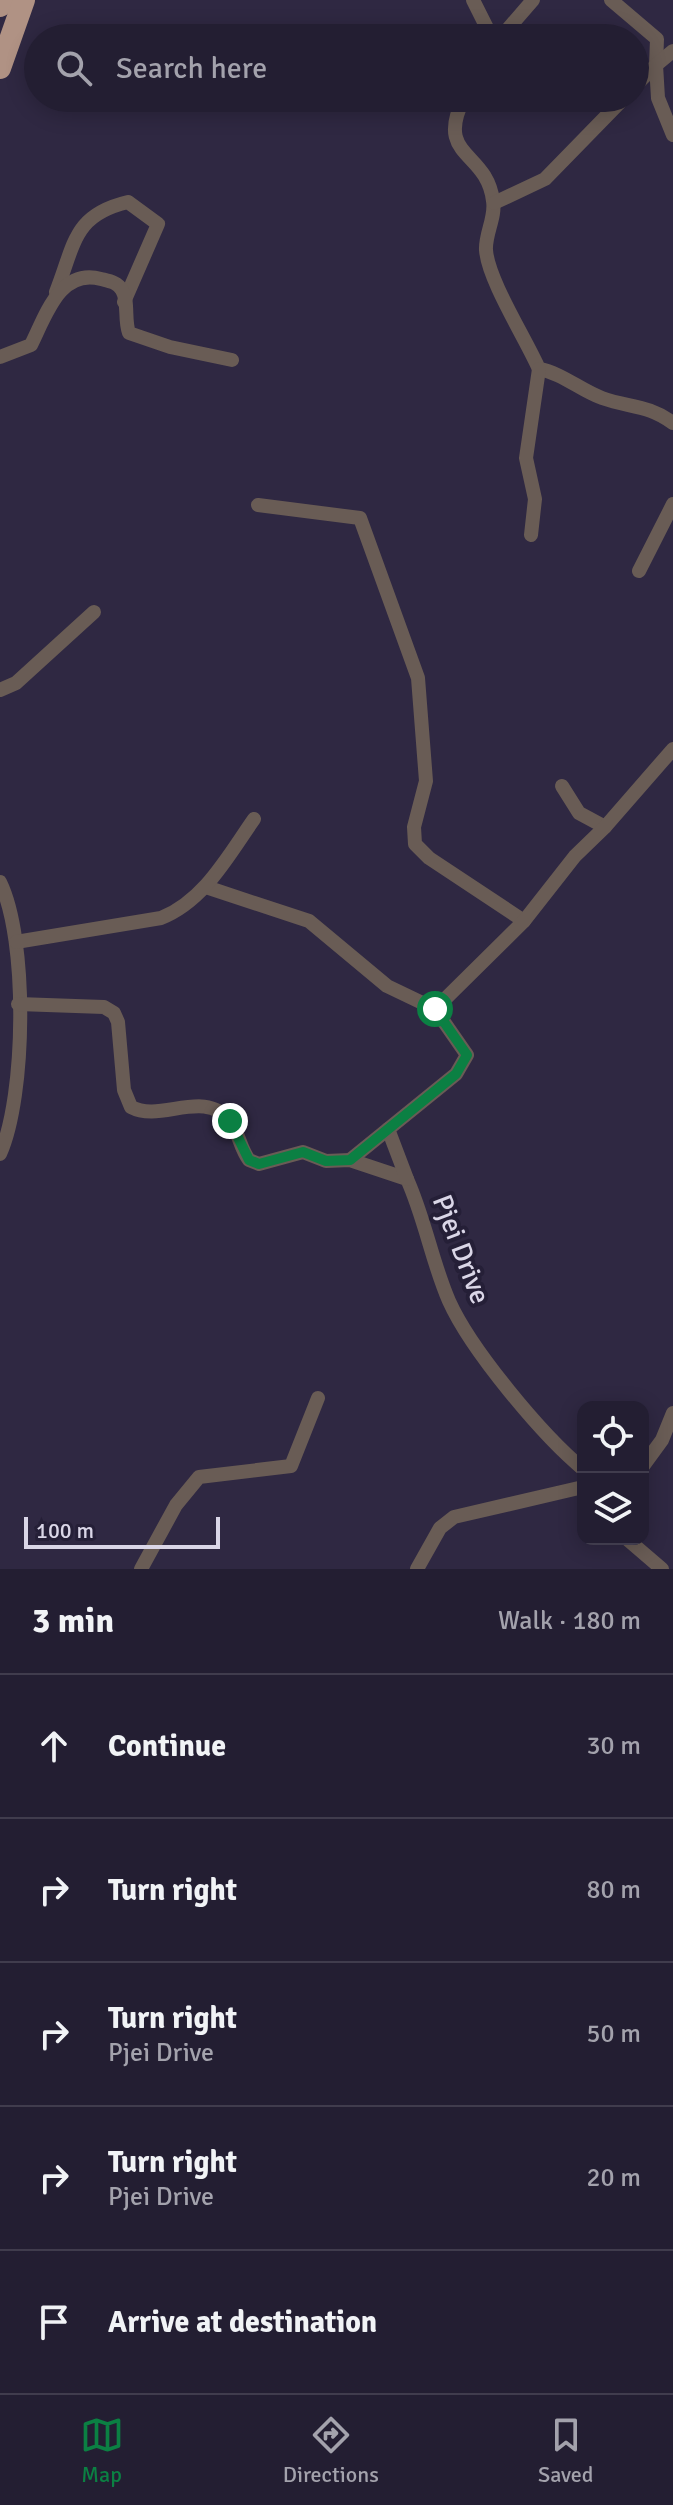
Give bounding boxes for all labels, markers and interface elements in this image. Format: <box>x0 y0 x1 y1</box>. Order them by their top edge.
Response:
search box <box>24 24 649 112</box>
icon: search <box>52 46 96 90</box>
text: Search here <box>116 50 267 87</box>
route start <box>417 991 453 1027</box>
route end <box>212 1103 248 1139</box>
street label: Pjei Drive <box>425 1190 497 1309</box>
map controls <box>577 1401 649 1545</box>
button: locate <box>577 1401 649 1473</box>
button: layers <box>577 1473 649 1545</box>
scale bar <box>24 1513 220 1549</box>
text: 100 m <box>36 1517 94 1544</box>
text: 3 min <box>32 1600 114 1642</box>
text: Walk · 180 m <box>498 1605 641 1637</box>
icon: ahead <box>32 1724 76 1768</box>
text: Continue <box>108 1728 226 1765</box>
text: 30 m <box>586 1730 641 1762</box>
icon: right <box>32 1868 76 1912</box>
text: Turn right <box>108 1872 237 1909</box>
text: 80 m <box>586 1874 641 1906</box>
text: Turn right <box>108 2000 237 2037</box>
icon: right <box>32 2012 76 2056</box>
text: 50 m <box>586 2018 641 2050</box>
text: Pjei Drive <box>108 2037 214 2069</box>
text: Turn right <box>108 2144 237 2181</box>
icon: right <box>32 2156 76 2200</box>
text: 20 m <box>586 2162 641 2194</box>
text: Pjei Drive <box>108 2181 214 2213</box>
icon: arrive <box>32 2300 76 2344</box>
text: Arrive at destination <box>108 2304 377 2341</box>
tab: Map <box>80 2413 124 2488</box>
tab: Directions <box>283 2413 379 2488</box>
tab: Saved <box>538 2413 593 2488</box>

